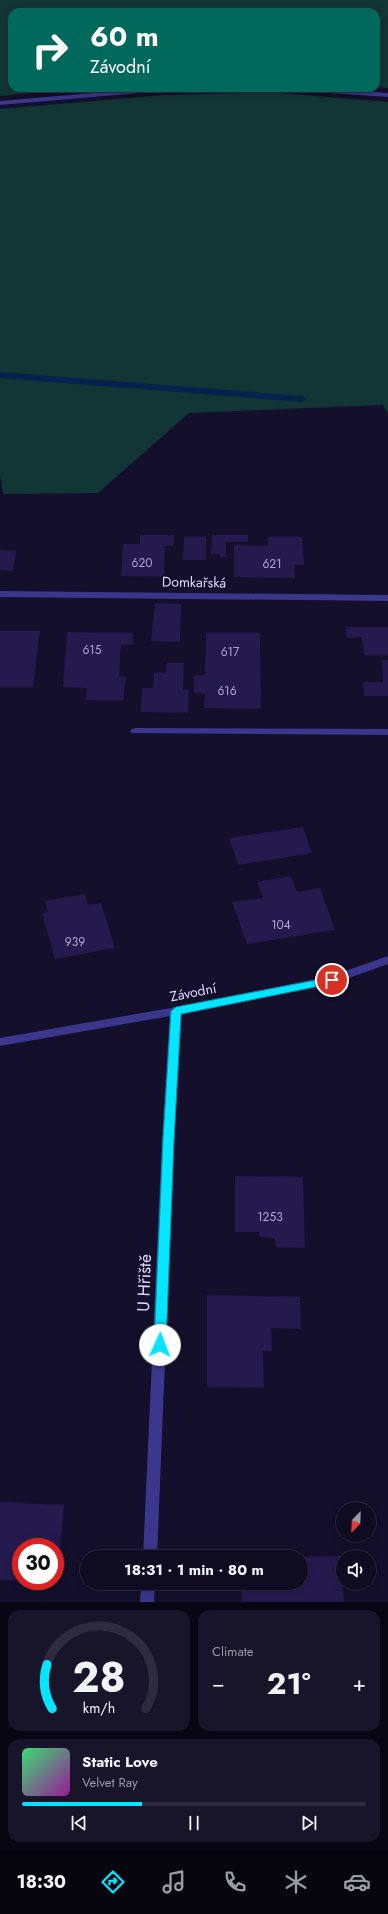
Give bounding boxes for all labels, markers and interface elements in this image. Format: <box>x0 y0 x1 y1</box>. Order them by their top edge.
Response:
text: 60 m <box>90 16 159 57</box>
icon: right <box>24 24 76 76</box>
text: Závodní <box>90 54 150 80</box>
house number: 620 <box>132 554 152 572</box>
house number: 621 <box>262 555 282 573</box>
street label: Domkařská <box>162 571 226 593</box>
house number: 615 <box>82 641 102 659</box>
house number: 617 <box>221 643 240 661</box>
house number: 616 <box>217 682 237 700</box>
house number: 104 <box>271 916 291 934</box>
house number: 939 <box>65 933 85 951</box>
pin <box>315 963 349 997</box>
icon: arrive <box>321 969 343 991</box>
street label: Závodní <box>168 977 219 1006</box>
house number: 1253 <box>257 1208 283 1226</box>
street label: U Hřiště <box>131 1253 157 1312</box>
position arrow <box>139 1324 181 1366</box>
north arrow <box>336 1502 376 1542</box>
map controls <box>336 1502 376 1590</box>
speed limit sign: 30 <box>12 1538 64 1590</box>
button: sound <box>336 1550 376 1590</box>
text: 18:31 · 1 min · 80 m <box>124 1559 264 1581</box>
text: Climate <box>212 1642 253 1661</box>
text: 28 <box>72 1646 126 1707</box>
text: 21° <box>267 1662 311 1705</box>
text: − <box>212 1667 225 1699</box>
text: + <box>352 1667 366 1699</box>
text: km/h <box>83 1697 115 1717</box>
text: Static Love <box>82 1751 158 1773</box>
text: Velvet Ray <box>82 1773 138 1792</box>
icon: previous <box>68 1812 90 1834</box>
icon: pause <box>183 1812 205 1834</box>
icon: next <box>298 1812 320 1834</box>
icon: directions <box>99 1868 127 1896</box>
icon: music <box>160 1868 188 1896</box>
icon: phone <box>221 1868 249 1896</box>
icon: climate <box>282 1868 310 1896</box>
icon: car <box>343 1868 371 1896</box>
text: 18:30 <box>17 1869 66 1895</box>

